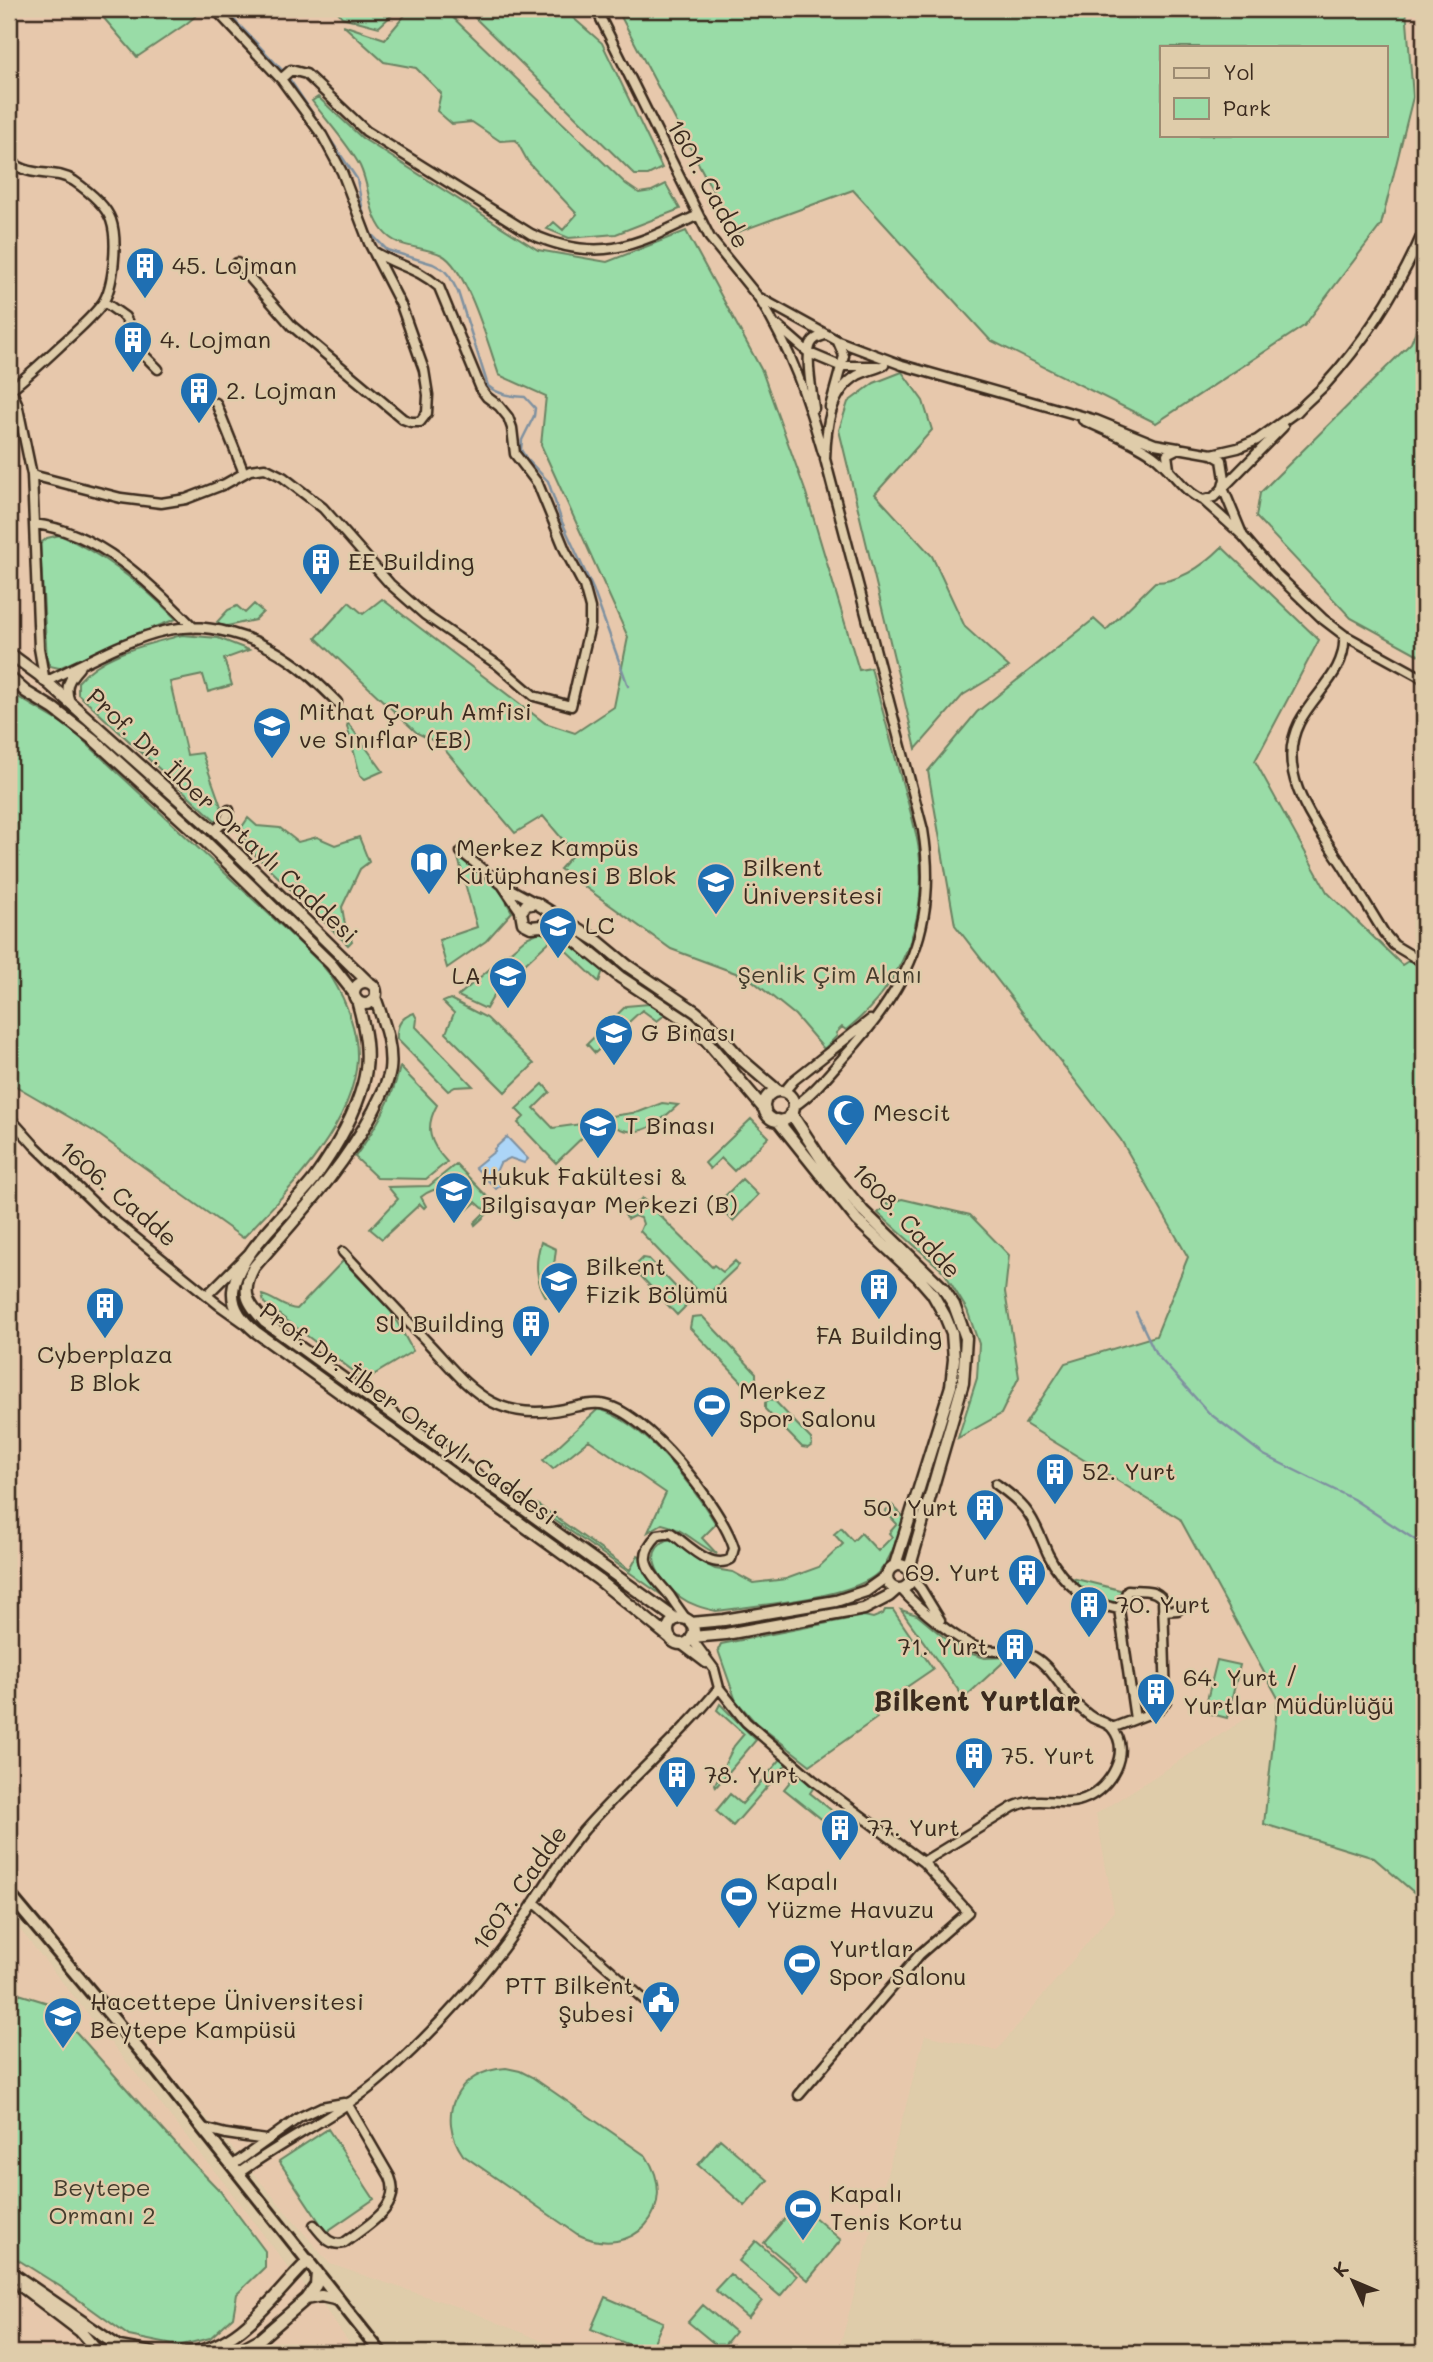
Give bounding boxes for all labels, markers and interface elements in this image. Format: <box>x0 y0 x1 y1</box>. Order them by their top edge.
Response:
legend <box>1160 46 1388 136</box>
text: Yol <box>1223 58 1254 85</box>
text: Park <box>1223 94 1271 121</box>
street label: 1601. Cadde <box>661 113 758 253</box>
building icon: 45. Lojman <box>124 245 166 300</box>
place label: 45. Lojman <box>172 249 297 280</box>
building icon: 4. Lojman <box>112 319 154 374</box>
place label: 4. Lojman <box>160 323 271 354</box>
building icon: 2. Lojman <box>178 370 220 425</box>
place label: 2. Lojman <box>226 374 336 405</box>
building icon: EE Building <box>300 541 342 596</box>
place label: EE Building <box>348 545 474 576</box>
street label: Prof. Dr. İlber Ortaylı Caddesi <box>81 681 365 949</box>
place label: Mithat Çoruh Amfisi ve Sınıflar (EB) <box>299 695 532 754</box>
school or university icon: Mithat Çoruh Amfisi ve Sınıflar (EB) <box>251 705 293 760</box>
place label: Merkez Kampüs Kütüphanesi B Blok <box>456 831 676 890</box>
library icon: Merkez Kampüs Kütüphanesi B Blok <box>408 841 450 896</box>
place label: Bilkent Üniversitesi <box>743 851 883 910</box>
school or university icon: Bilkent Üniversitesi <box>695 861 737 916</box>
school or university icon: LC <box>537 905 579 960</box>
place label: LC <box>585 909 615 940</box>
school or university icon: LA <box>487 955 529 1010</box>
park label: Şenlik Çim Alanı <box>737 958 923 989</box>
place label: LA <box>452 959 481 990</box>
school or university icon: G Binası <box>593 1012 635 1067</box>
place label: G Binası <box>641 1016 736 1047</box>
mosque icon: Mescit <box>825 1092 867 1147</box>
place label: Mescit <box>873 1096 951 1127</box>
school or university icon: T Binası <box>577 1105 619 1160</box>
place label: T Binası <box>625 1109 716 1140</box>
street label: 1606. Cadde <box>53 1133 185 1253</box>
street label: 1608. Cadde <box>846 1156 968 1284</box>
place label: Hukuk Fakültesi & Bilgisayar Merkezi (B) <box>481 1160 738 1219</box>
school or university icon: Hukuk Fakültesi & Bilgisayar Merkezi (B) <box>433 1170 475 1225</box>
place label: Bilkent Fizik Bölümü <box>586 1250 728 1309</box>
school or university icon: Bilkent Fizik Bölümü <box>538 1260 580 1315</box>
building icon: FA Building <box>858 1266 900 1321</box>
building icon: Cyberplaza B Blok <box>84 1285 126 1340</box>
street label: Prof. Dr. İlber Ortaylı Caddesi <box>254 1294 564 1531</box>
building icon: SU Building <box>510 1303 552 1358</box>
place label: SU Building <box>376 1307 504 1338</box>
place label: FA Building <box>816 1319 942 1350</box>
place label: Cyberplaza B Blok <box>37 1338 173 1397</box>
place label: Merkez Spor Salonu <box>739 1374 876 1433</box>
sports icon: Merkez Spor Salonu <box>691 1384 733 1439</box>
building icon: 52. Yurt <box>1034 1451 1076 1506</box>
place label: 52. Yurt <box>1082 1455 1176 1486</box>
building icon: 50. Yurt <box>964 1487 1006 1542</box>
place label: 50. Yurt <box>863 1491 958 1522</box>
building icon: 69. Yurt <box>1006 1552 1048 1607</box>
place label: 69. Yurt <box>905 1556 1000 1587</box>
building icon: 70. Yurt <box>1068 1584 1110 1639</box>
place label: 70. Yurt <box>1116 1588 1210 1619</box>
building icon: 71. Yurt <box>994 1626 1036 1681</box>
place label: 71. Yurt <box>898 1630 988 1661</box>
place label: 64. Yurt / Yurtlar Müdürlüğü <box>1183 1661 1394 1720</box>
building icon: 64. Yurt / Yurtlar Müdürlüğü <box>1135 1671 1177 1726</box>
district label: Bilkent Yurtlar <box>873 1682 1081 1718</box>
building icon: 75. Yurt <box>953 1735 995 1790</box>
place label: 75. Yurt <box>1001 1739 1095 1770</box>
building icon: 78. Yurt <box>656 1754 698 1809</box>
place label: 78. Yurt <box>704 1758 798 1789</box>
building icon: 77. Yurt <box>819 1807 861 1862</box>
place label: 77. Yurt <box>867 1811 960 1842</box>
street label: 1607. Cadde <box>464 1819 573 1956</box>
place label: Kapalı Yüzme Havuzu <box>766 1865 934 1924</box>
sports icon: Kapalı Yüzme Havuzu <box>718 1875 760 1930</box>
place label: Yurtlar Spor Salonu <box>829 1932 966 1991</box>
sports icon: Yurtlar Spor Salonu <box>781 1942 823 1997</box>
place label: PTT Bilkent Şubesi <box>505 1969 634 2028</box>
public building icon: PTT Bilkent Şubesi <box>640 1979 682 2034</box>
place label: Hacettepe Üniversitesi Beytepe Kampüsü <box>90 1985 364 2044</box>
school or university icon: Hacettepe Üniversitesi Beytepe Kampüsü <box>42 1995 84 2050</box>
park label: Beytepe Ormanı 2 <box>48 2171 156 2230</box>
place label: Kapalı Tenis Kortu <box>830 2177 963 2236</box>
sports icon: Kapalı Tenis Kortu <box>782 2187 824 2242</box>
north arrow <box>1318 2246 1388 2316</box>
text: K <box>1327 2256 1354 2282</box>

